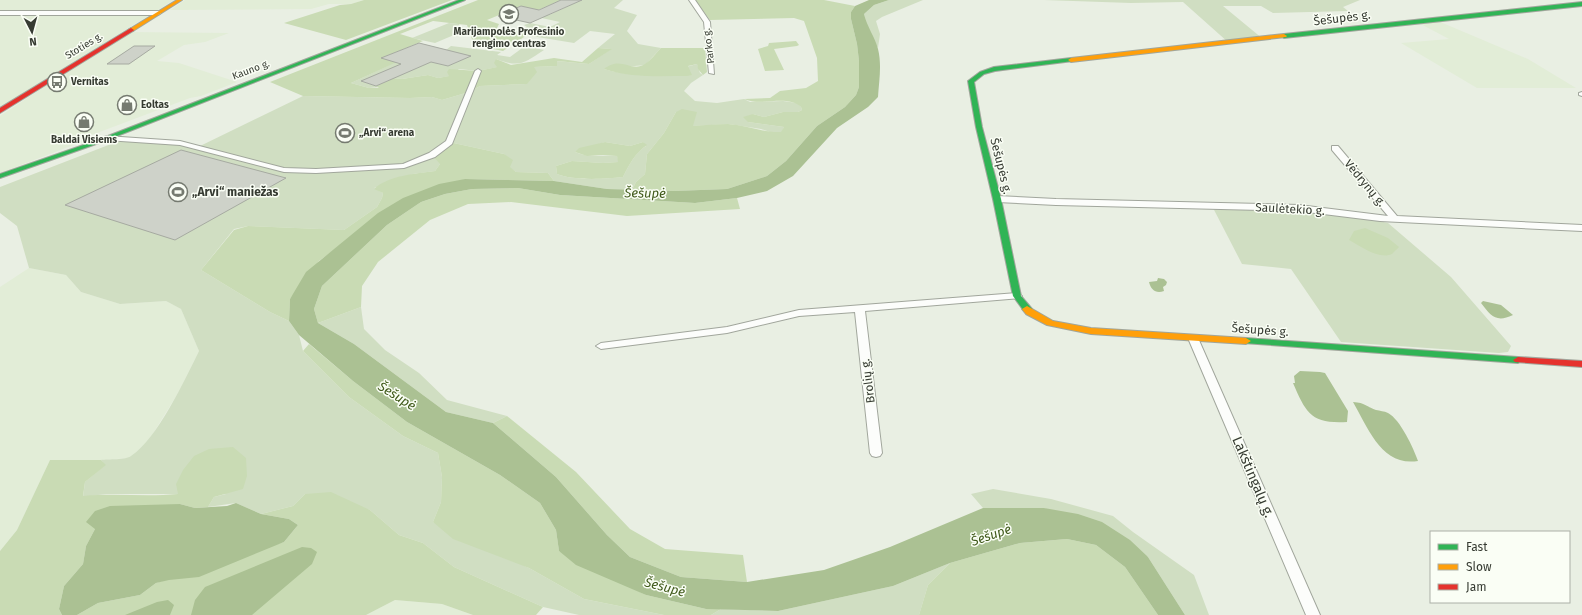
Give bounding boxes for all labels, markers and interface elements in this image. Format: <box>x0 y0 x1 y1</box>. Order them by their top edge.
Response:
school or university icon: Marijampolės Profesinio rengimo centras <box>498 3 520 25</box>
street label: Šešupės g. <box>1313 7 1371 28</box>
north arrow <box>12 12 52 52</box>
place label: Marijampolės Profesinio rengimo centras <box>454 26 565 50</box>
street label: Parko g. <box>701 28 717 64</box>
street label: Stoties g. <box>63 30 105 62</box>
text: N <box>29 35 37 48</box>
street label: Kauno g. <box>231 57 271 83</box>
bus stop icon: Vernitas <box>46 71 68 93</box>
place label: Vernitas <box>70 76 109 88</box>
shop icon: Eoltas <box>116 94 138 116</box>
place label: Eoltas <box>141 99 169 111</box>
shop icon: Baldai Visiems <box>73 111 95 133</box>
sports icon: „Arvi“ arena <box>334 122 356 144</box>
place label: „Arvi“ arena <box>359 127 415 139</box>
place label: Baldai Visiems <box>51 134 117 146</box>
street label: Šešupės g. <box>987 136 1016 196</box>
street label: Vėdrynų g. <box>1341 157 1389 209</box>
sports icon: „Arvi“ maniežas <box>167 181 189 203</box>
water label: Šešupė <box>623 184 666 201</box>
place label: „Arvi“ maniežas <box>192 185 278 199</box>
street label: Saulėtekio g. <box>1255 200 1325 218</box>
street label: Šešupės g. <box>1231 320 1289 339</box>
street label: Brolių g. <box>858 358 878 404</box>
water label: Šešupė <box>375 377 419 413</box>
street label: Lakštingalų g. <box>1228 434 1278 520</box>
water label: Šešupė <box>968 520 1013 549</box>
legend <box>1430 531 1570 603</box>
text: Fast <box>1466 540 1488 554</box>
text: Slow <box>1466 560 1492 574</box>
water label: Šešupė <box>642 573 687 600</box>
text: Jam <box>1466 580 1486 594</box>

